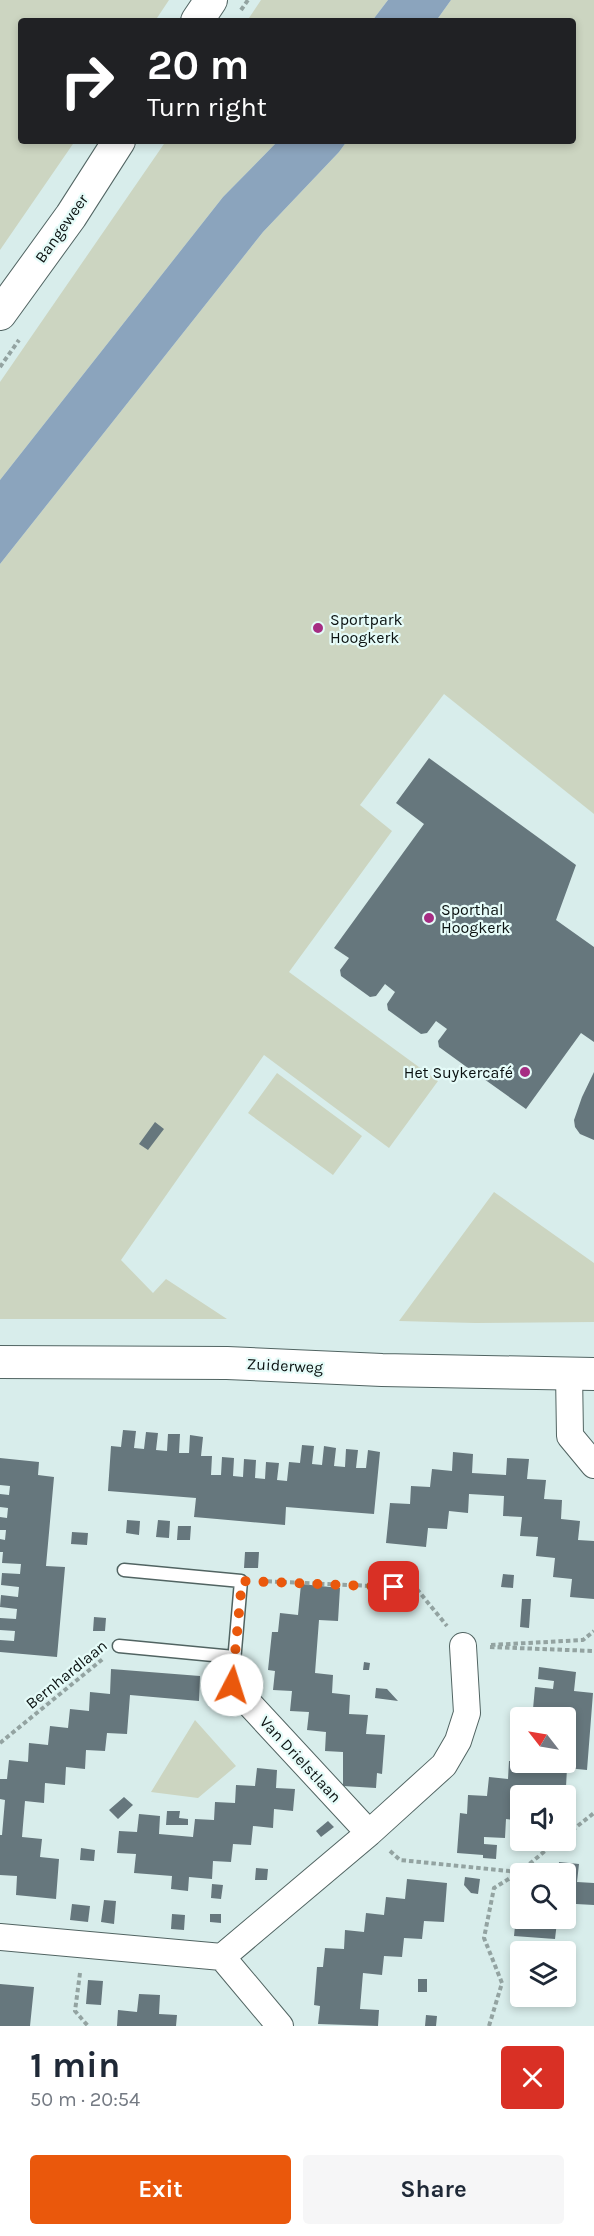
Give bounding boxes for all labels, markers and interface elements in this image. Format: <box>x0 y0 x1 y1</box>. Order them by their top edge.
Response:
text: 20 m <box>147 40 249 90</box>
icon: right <box>48 42 126 120</box>
text: Turn right <box>147 91 267 123</box>
street label: Bangeweer <box>31 190 92 266</box>
place label: Sportpark Hoogkerk <box>330 610 403 647</box>
marker: Sportpark Hoogkerk <box>311 621 325 635</box>
place label: Sporthal Hoogkerk <box>441 900 510 937</box>
marker: Sporthal Hoogkerk <box>422 911 436 925</box>
place label: Het Suykercafé <box>404 1063 513 1082</box>
marker: Het Suykercafé <box>518 1065 532 1079</box>
street label: Zuiderweg <box>246 1354 324 1377</box>
pin <box>368 1561 419 1612</box>
icon: arrive <box>377 1570 410 1603</box>
street label: Bernhardlaan <box>22 1636 111 1713</box>
position arrow <box>200 1653 264 1717</box>
north arrow <box>510 1707 576 1773</box>
map controls <box>510 1707 576 2007</box>
street label: Van Drielstlaan <box>256 1712 345 1806</box>
button: sound <box>510 1785 576 1851</box>
button: search <box>510 1863 576 1929</box>
button: layers <box>510 1941 576 2007</box>
text: 1 min <box>30 2044 120 2086</box>
button: close <box>501 2046 564 2109</box>
text: 50 m · 20:54 <box>30 2088 140 2111</box>
button: Exit <box>30 2155 291 2224</box>
button: Share <box>303 2155 564 2224</box>

